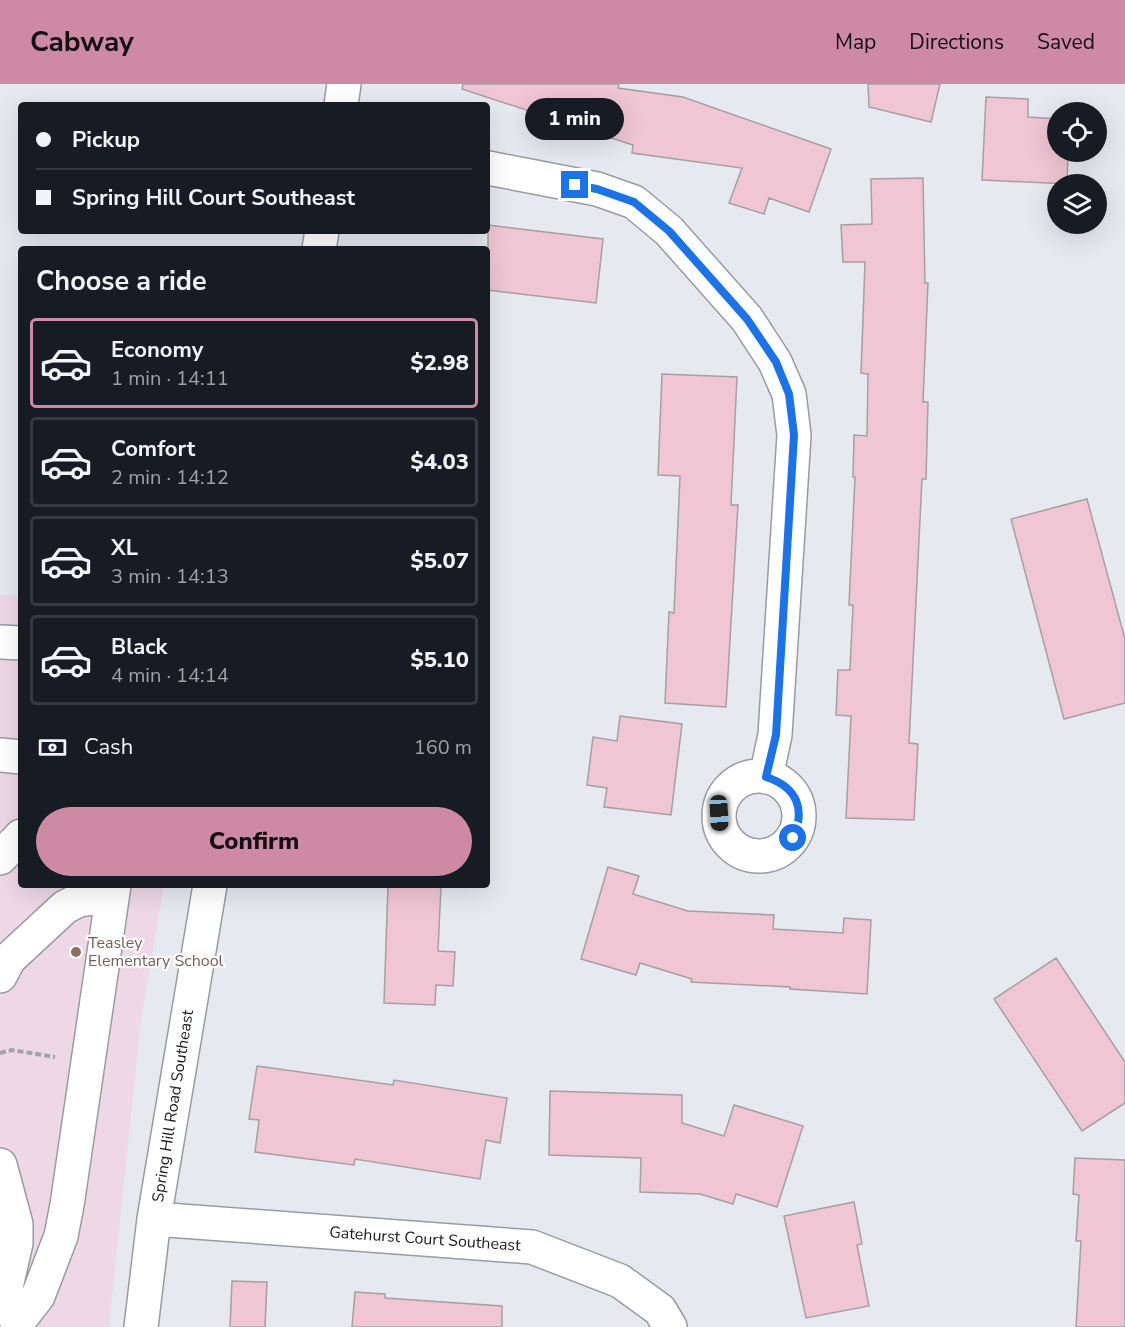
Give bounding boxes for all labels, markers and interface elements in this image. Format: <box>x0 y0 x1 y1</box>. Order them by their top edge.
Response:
text: Cabway <box>30 23 134 61</box>
text: Map <box>835 28 876 56</box>
text: Directions <box>909 28 1004 56</box>
text: Saved <box>1037 28 1095 56</box>
callout: 1 min <box>526 98 624 140</box>
map controls <box>1047 102 1107 234</box>
button: locate <box>1047 102 1107 162</box>
text: 1 min <box>548 105 601 132</box>
text: Pickup <box>72 125 140 155</box>
route end <box>561 171 588 198</box>
button: layers <box>1047 174 1107 234</box>
text: Spring Hill Court Southeast <box>72 183 355 213</box>
text: Choose a ride <box>36 263 207 300</box>
text: Economy <box>111 335 203 365</box>
icon: car <box>39 336 93 390</box>
text: $2.98 <box>410 348 469 378</box>
text: 1 min · 14:11 <box>111 365 229 392</box>
text: Comfort <box>111 434 195 464</box>
icon: car <box>39 435 93 489</box>
text: $4.03 <box>410 447 469 477</box>
text: 2 min · 14:12 <box>111 464 229 491</box>
text: XL <box>111 533 138 563</box>
icon: car <box>39 534 93 588</box>
text: $5.07 <box>410 546 469 576</box>
text: 3 min · 14:13 <box>111 563 229 590</box>
text: Black <box>111 632 167 662</box>
icon: car <box>39 633 93 687</box>
text: $5.10 <box>410 645 469 675</box>
text: 4 min · 14:14 <box>111 662 229 689</box>
icon: cash <box>36 731 69 764</box>
text: Cash <box>84 732 133 762</box>
text: 160 m <box>414 734 472 761</box>
car <box>709 795 729 831</box>
button: Confirm <box>36 807 472 876</box>
route start <box>779 824 806 851</box>
place label: Teasley Elementary School <box>88 932 224 972</box>
marker: Teasley Elementary School <box>69 945 83 959</box>
street label: Spring Hill Road Southeast <box>147 1008 199 1204</box>
street label: Gatehurst Court Southeast <box>329 1221 522 1257</box>

